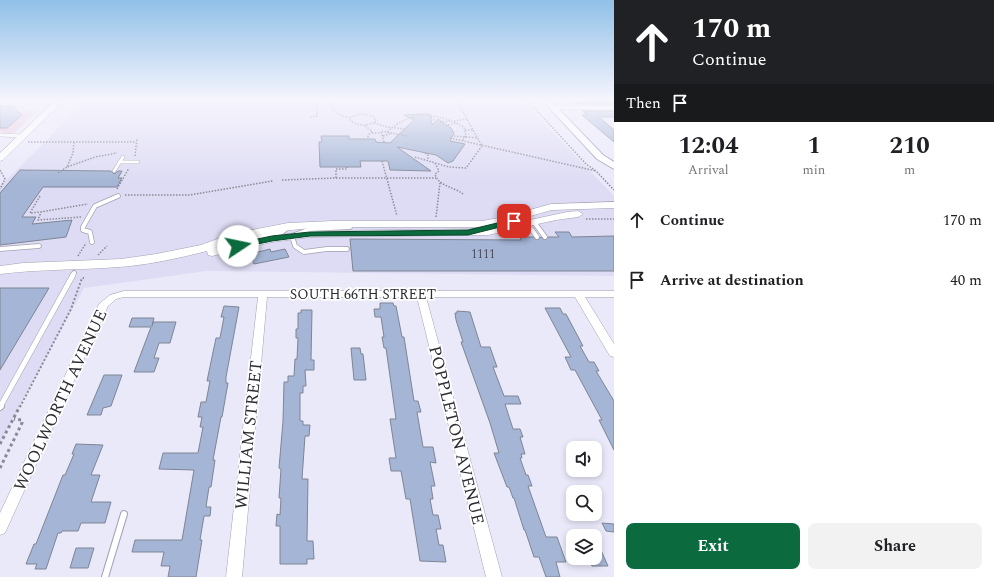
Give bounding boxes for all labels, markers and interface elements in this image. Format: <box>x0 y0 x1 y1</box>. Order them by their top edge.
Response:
text: 170 m <box>692 7 771 50</box>
icon: ahead <box>626 16 678 68</box>
text: Continue <box>692 46 767 73</box>
text: Then <box>626 92 661 115</box>
icon: arrive <box>669 92 691 114</box>
text: 12:04 <box>678 128 738 164</box>
text: 1 <box>807 128 821 164</box>
text: 210 <box>889 128 930 164</box>
text: Arrival <box>688 160 729 180</box>
text: min <box>803 160 825 180</box>
text: m <box>904 160 915 180</box>
pin <box>497 204 531 238</box>
icon: ahead <box>626 209 648 231</box>
text: Continue <box>660 209 725 232</box>
text: 170 m <box>943 209 982 232</box>
icon: arrive <box>503 210 525 232</box>
position arrow <box>217 225 259 267</box>
house number: 1111 <box>471 245 495 264</box>
icon: arrive <box>626 269 648 291</box>
text: Arrive at destination <box>660 269 804 292</box>
text: 40 m <box>950 269 982 292</box>
street label: SOUTH 66TH STREET <box>290 284 436 305</box>
street label: WOOLWORTH AVENUE <box>7 305 115 496</box>
street label: POPPLETON AVENUE <box>421 343 491 528</box>
street label: WILLIAM STREET <box>228 359 270 511</box>
map controls <box>566 441 602 565</box>
button: sound <box>566 441 602 477</box>
button: search <box>566 485 602 521</box>
button: Exit <box>626 523 800 569</box>
button: Share <box>808 523 982 569</box>
button: layers <box>566 529 602 565</box>

